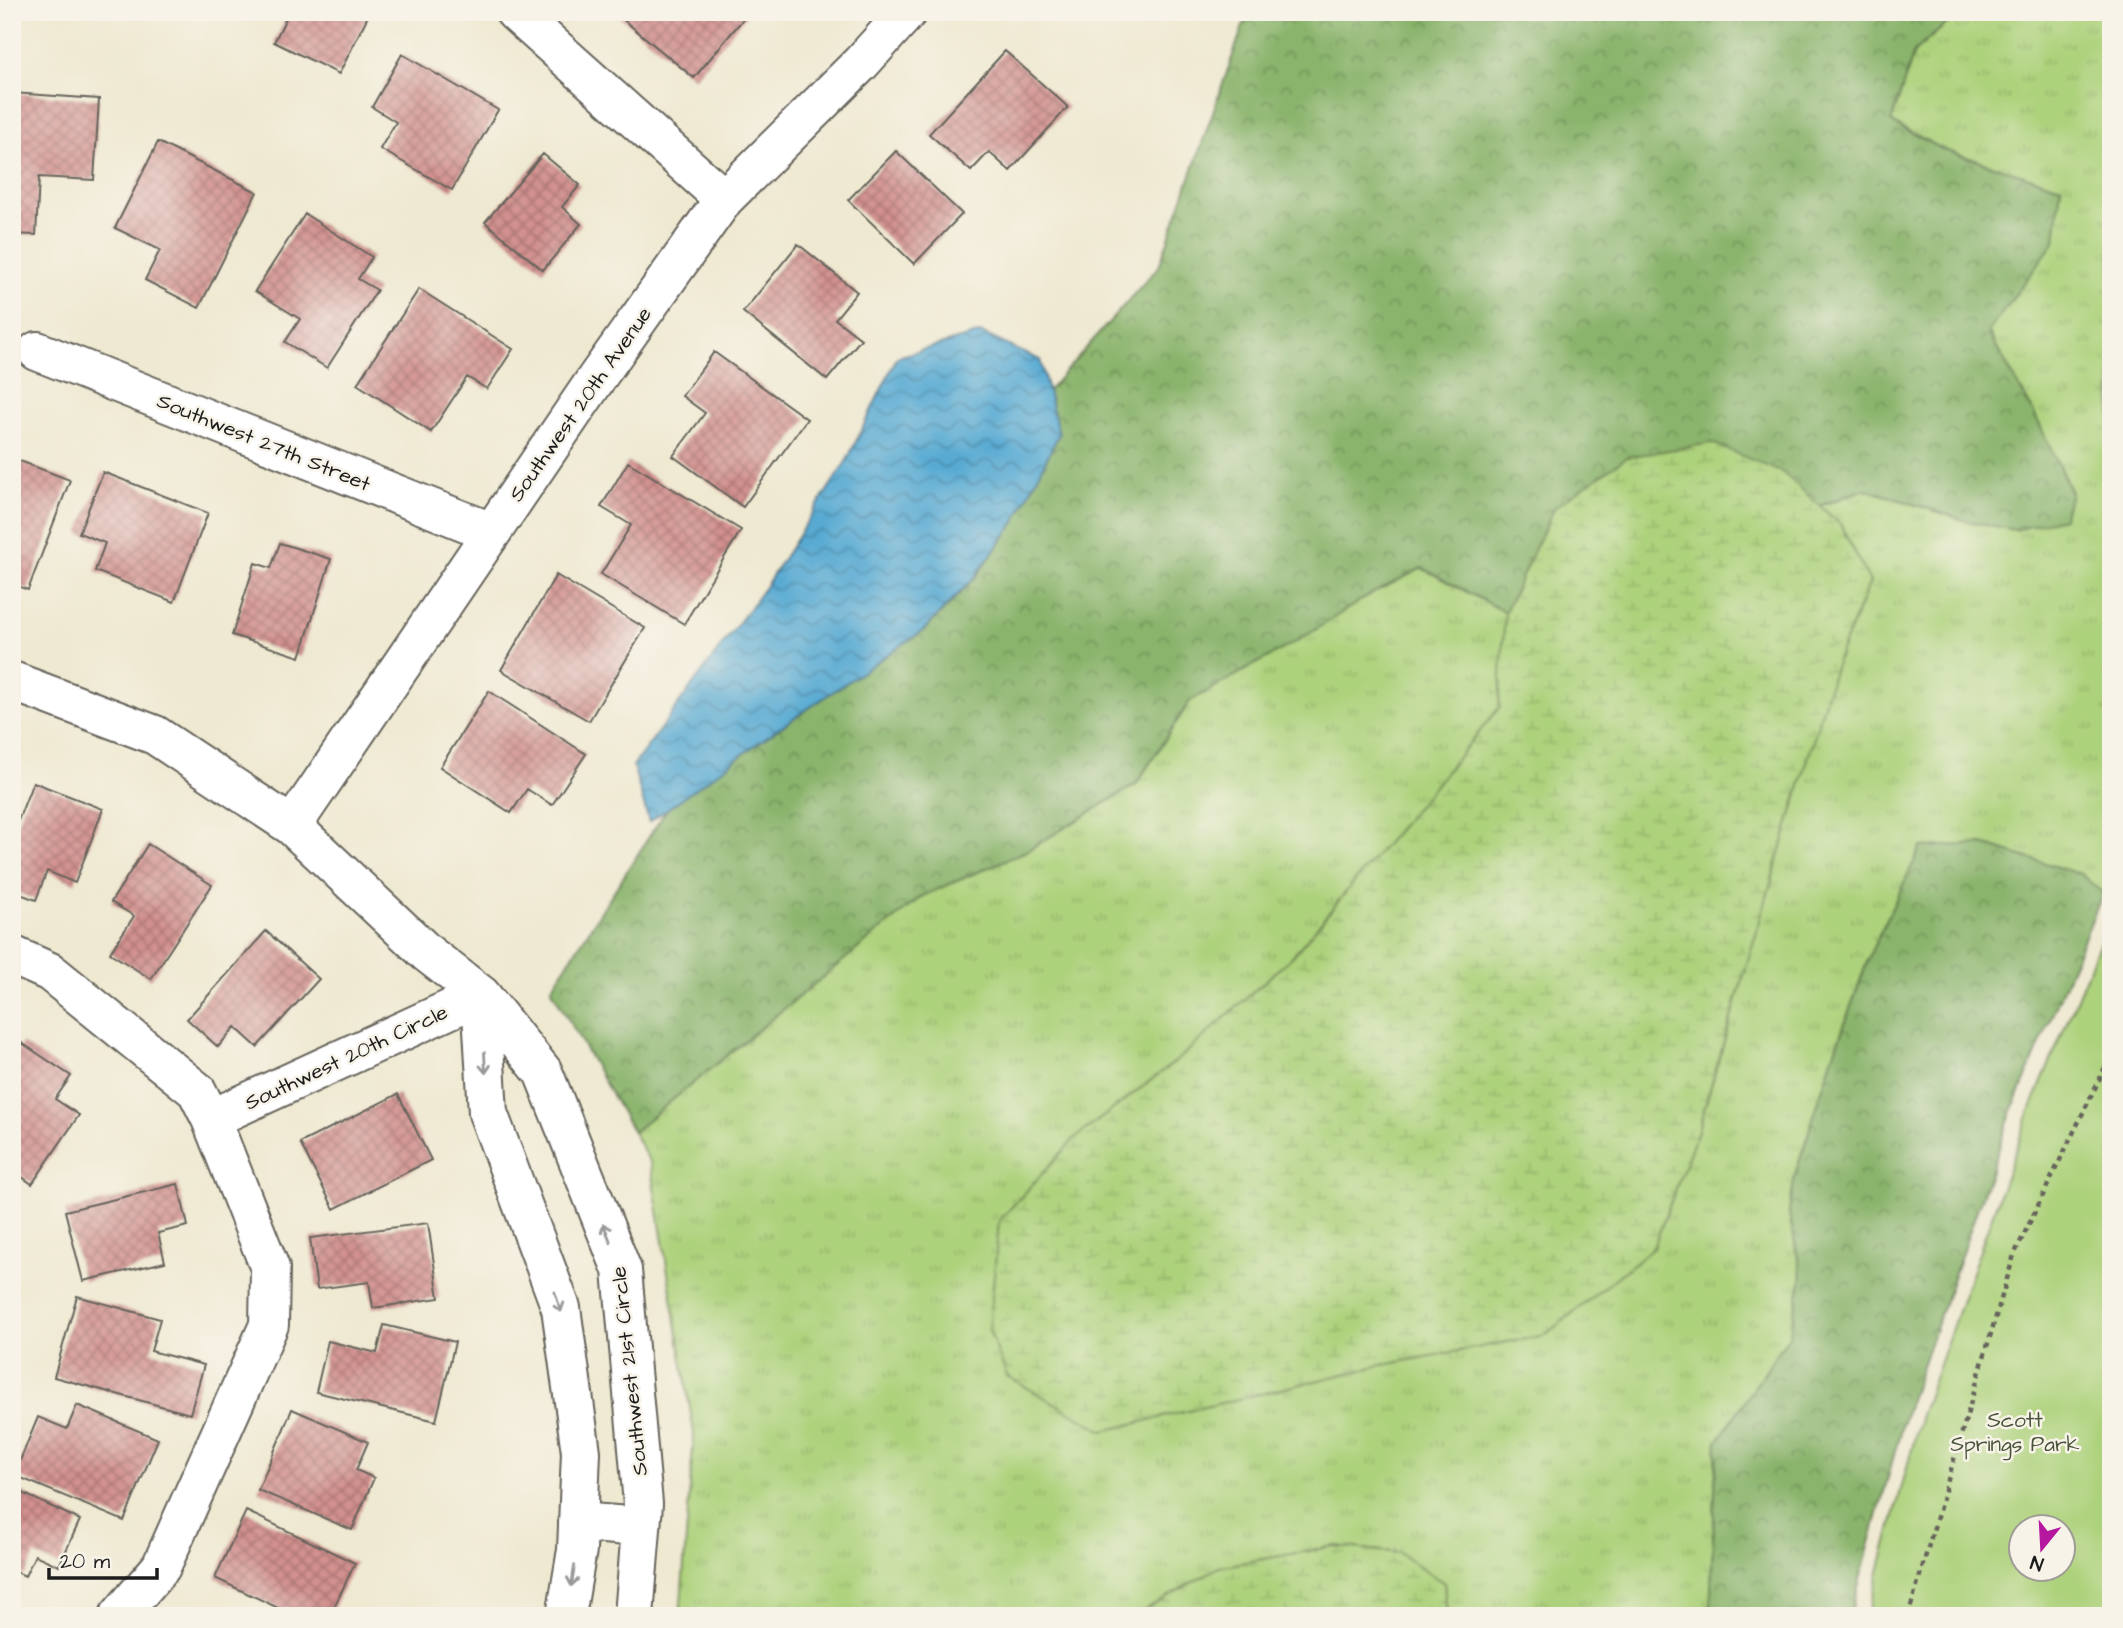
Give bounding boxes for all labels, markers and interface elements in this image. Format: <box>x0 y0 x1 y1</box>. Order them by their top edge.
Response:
street label: Southwest 20th Avenue <box>502 301 659 507</box>
street label: Southwest 27th Street <box>153 386 375 499</box>
street label: Southwest 20th Circle <box>240 998 452 1117</box>
one-way arrow <box>479 1051 492 1074</box>
one-way arrow <box>600 1223 613 1244</box>
street label: Southwest 21st Circle <box>604 1265 655 1477</box>
one-way arrow <box>553 1291 566 1313</box>
park label: Scott Springs Park <box>1951 1406 2079 1461</box>
north arrow <box>2008 1512 2078 1582</box>
scale bar <box>49 1537 158 1581</box>
text: 20 m <box>60 1547 111 1576</box>
text: N <box>2027 1548 2047 1577</box>
one-way arrow <box>566 1564 579 1587</box>

